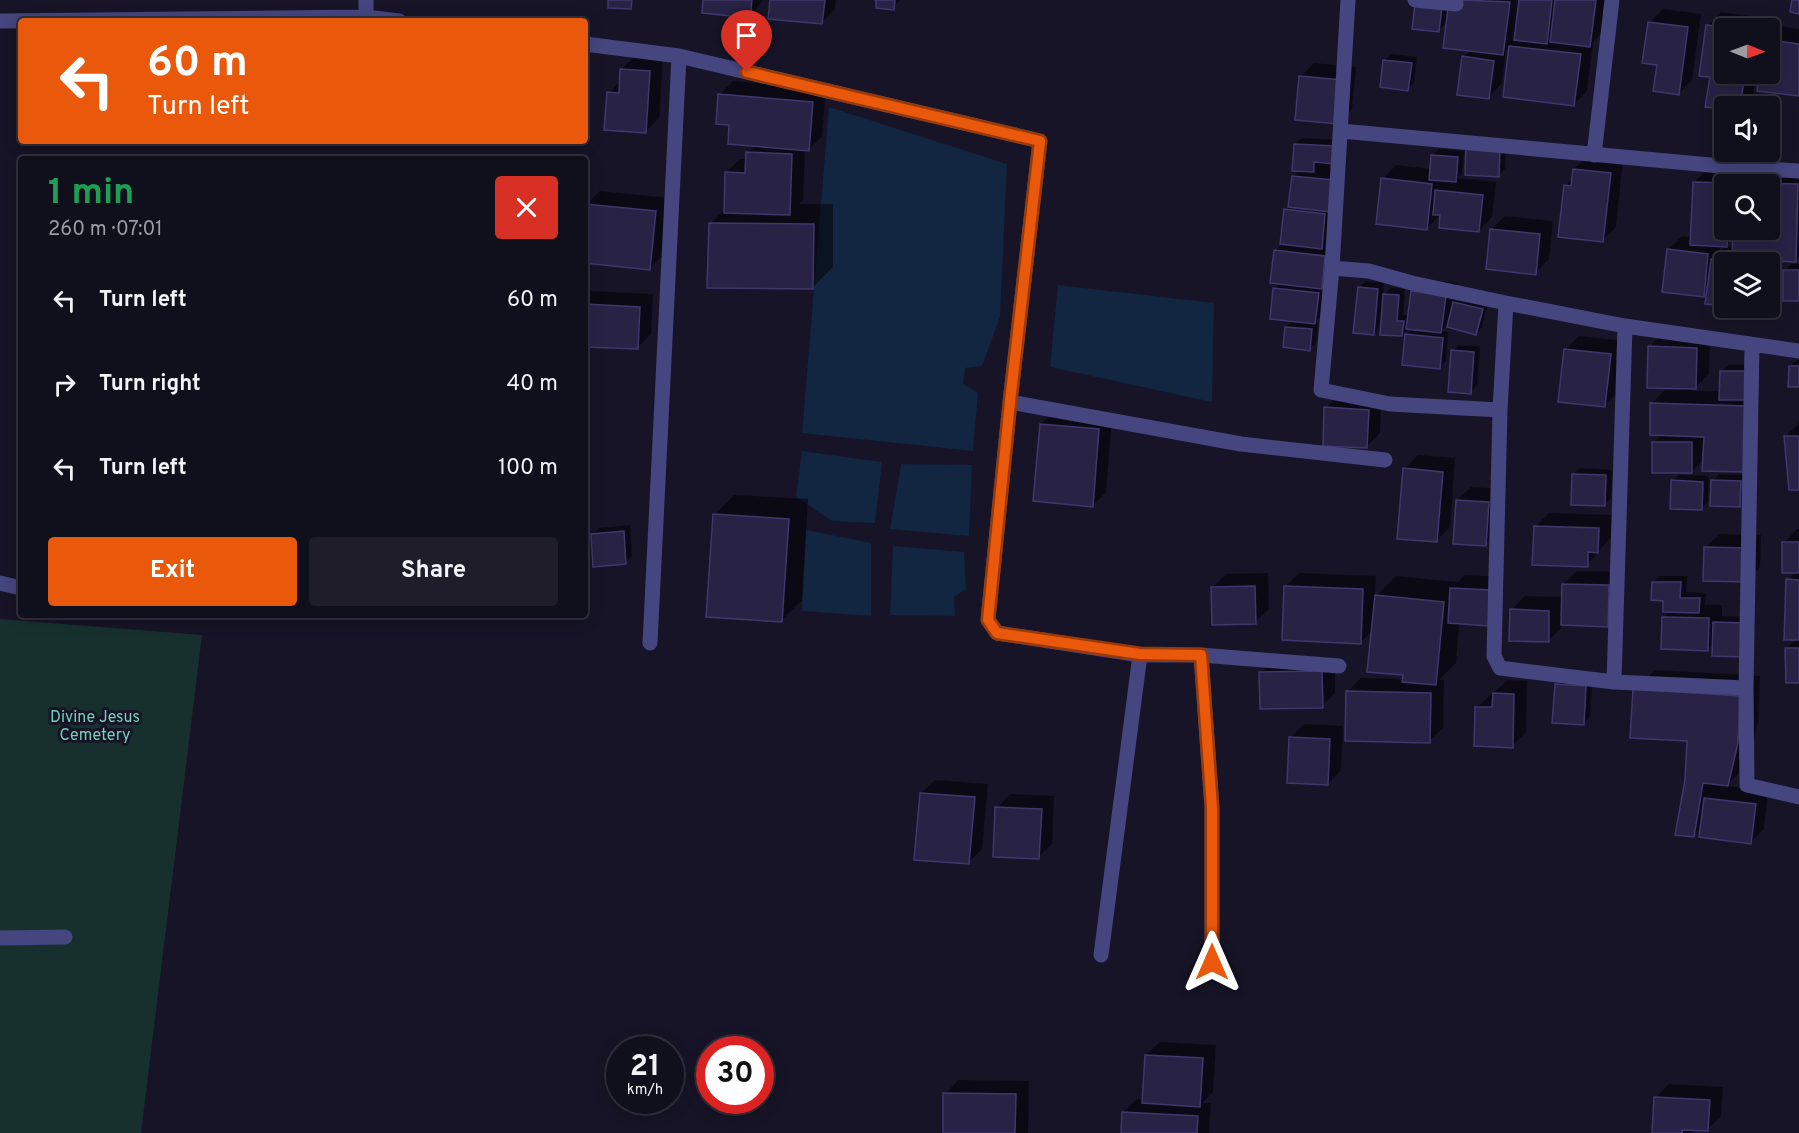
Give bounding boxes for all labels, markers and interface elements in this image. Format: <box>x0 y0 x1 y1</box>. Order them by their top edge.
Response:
pin <box>721 10 772 72</box>
north arrow <box>1714 18 1780 84</box>
map controls <box>1714 18 1780 318</box>
icon: arrive <box>730 19 763 52</box>
text: 60 m <box>147 38 248 91</box>
icon: left <box>48 42 126 120</box>
text: Turn left <box>147 90 249 124</box>
button: sound <box>1714 96 1780 162</box>
text: 1 min <box>48 171 134 217</box>
button: search <box>1714 174 1780 240</box>
button: close <box>495 176 558 239</box>
text: 260 m · 07:01 <box>48 217 163 243</box>
button: layers <box>1714 252 1780 318</box>
icon: left <box>48 284 81 317</box>
text: Turn left <box>99 287 187 314</box>
text: 60 m <box>507 287 558 314</box>
icon: right <box>48 368 81 401</box>
text: Turn right <box>99 371 201 398</box>
text: 40 m <box>506 371 558 398</box>
icon: left <box>48 452 81 485</box>
text: Turn left <box>99 455 187 482</box>
text: 100 m <box>498 455 558 482</box>
button: Exit <box>48 537 297 606</box>
button: Share <box>309 537 558 606</box>
park label: Divine Jesus Cemetery <box>50 708 140 746</box>
position arrow <box>1180 930 1244 994</box>
speed limit sign: 30 <box>696 1036 774 1114</box>
text: 21 <box>630 1049 660 1086</box>
text: km/h <box>627 1081 663 1100</box>

